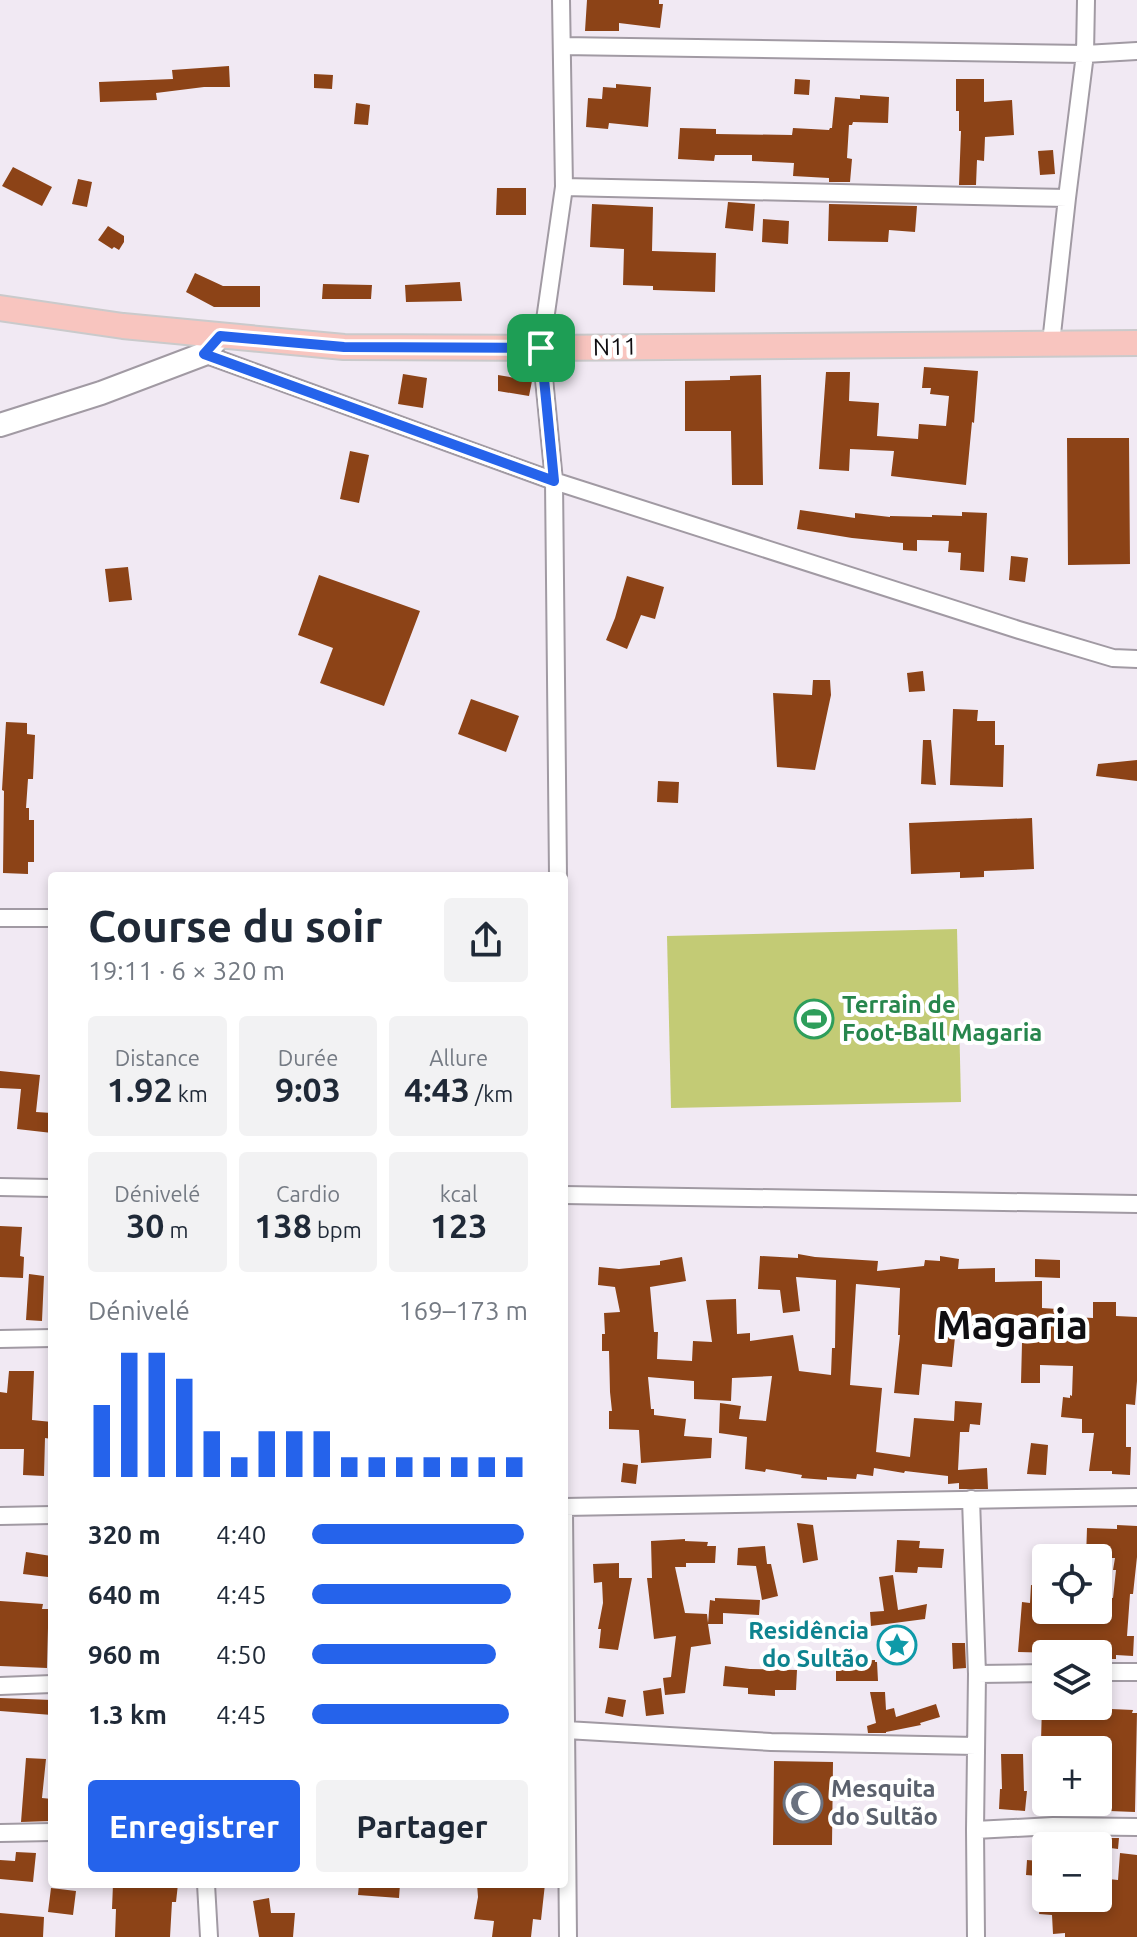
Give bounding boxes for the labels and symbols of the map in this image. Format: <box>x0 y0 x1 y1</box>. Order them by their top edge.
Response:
pin <box>507 314 575 382</box>
street label: N11 <box>593 333 637 360</box>
place label: Terrain de Foot-Ball Magaria <box>842 991 1042 1046</box>
sports icon: Terrain de Foot-Ball Magaria <box>793 998 835 1040</box>
district label: Magaria <box>936 1302 1088 1347</box>
place label: Residência do Sultão <box>748 1617 869 1672</box>
place icon: Residência do Sultão <box>876 1624 918 1666</box>
place label: Mesquita do Sultão <box>831 1775 938 1830</box>
mosque icon: Mesquita do Sultão <box>782 1782 824 1824</box>

